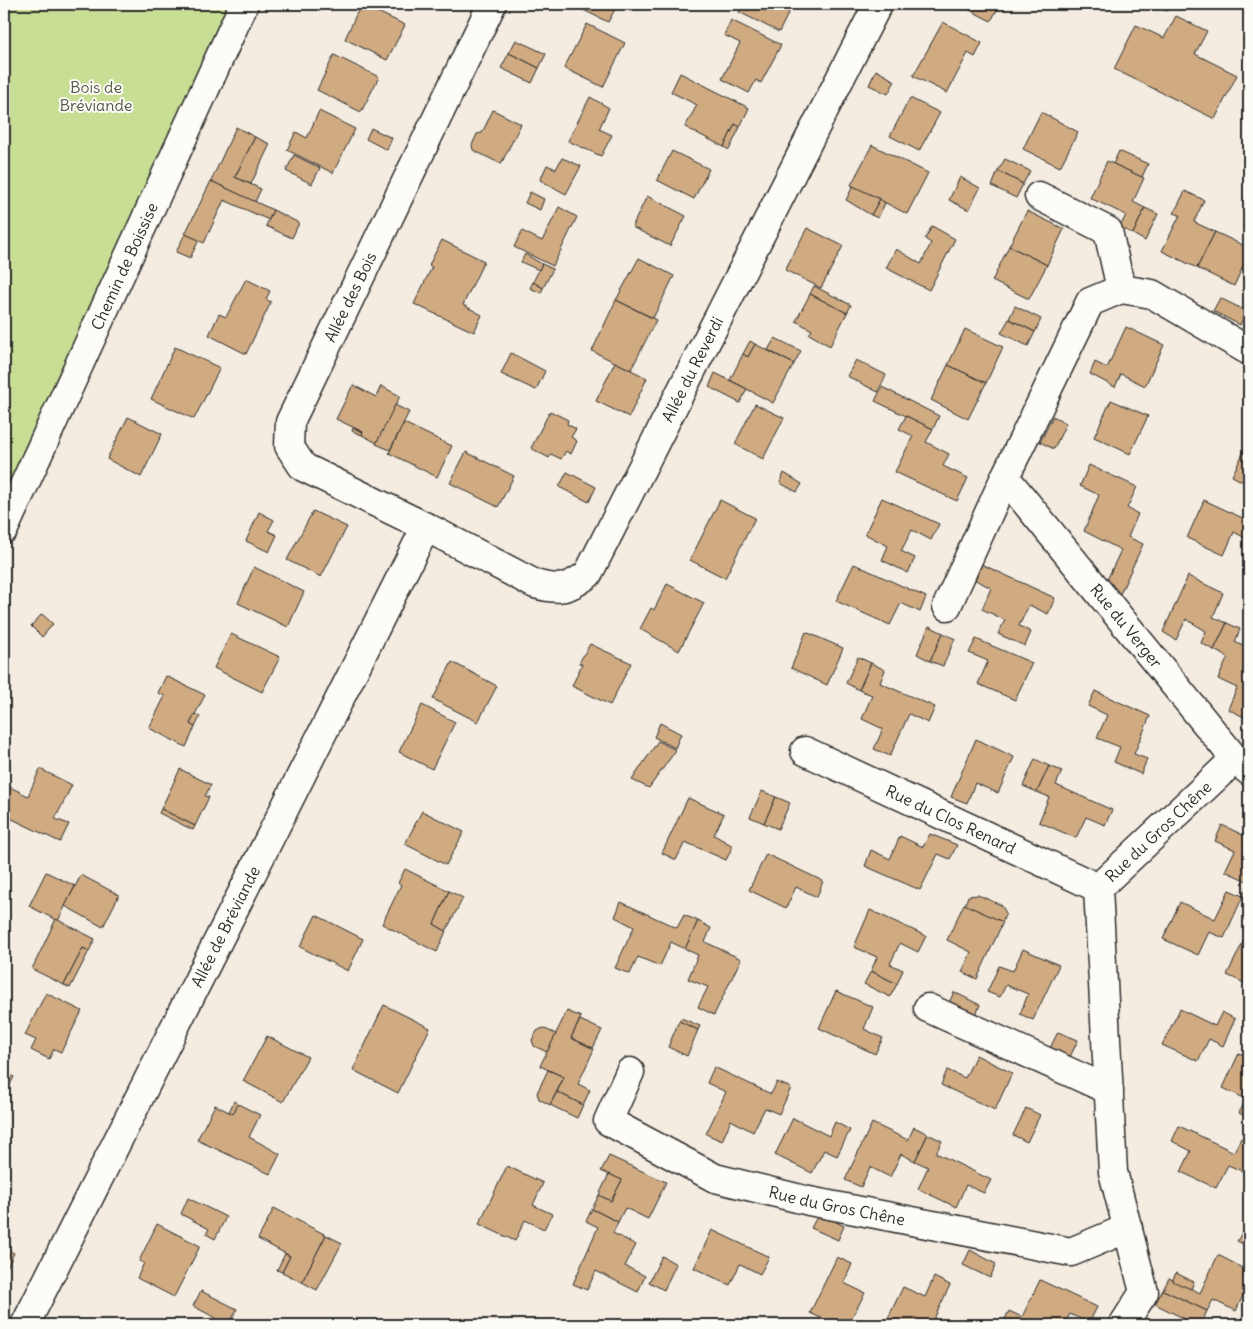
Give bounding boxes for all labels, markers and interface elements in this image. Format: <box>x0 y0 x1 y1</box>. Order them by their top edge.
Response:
park label: Bois de Bréviande <box>60 77 132 115</box>
street label: Chemin de Boissise <box>86 199 162 333</box>
street label: Allée des Bois <box>320 249 380 345</box>
street label: Allée du Reverdi <box>657 313 727 425</box>
street label: Rue du Verger <box>1086 580 1167 672</box>
street label: Rue du Gros Chêne <box>1101 777 1215 886</box>
street label: Rue du Clos Renard <box>883 780 1019 858</box>
street label: Allée de Bréviande <box>186 862 264 990</box>
street label: Rue du Gros Chêne <box>767 1182 907 1229</box>

